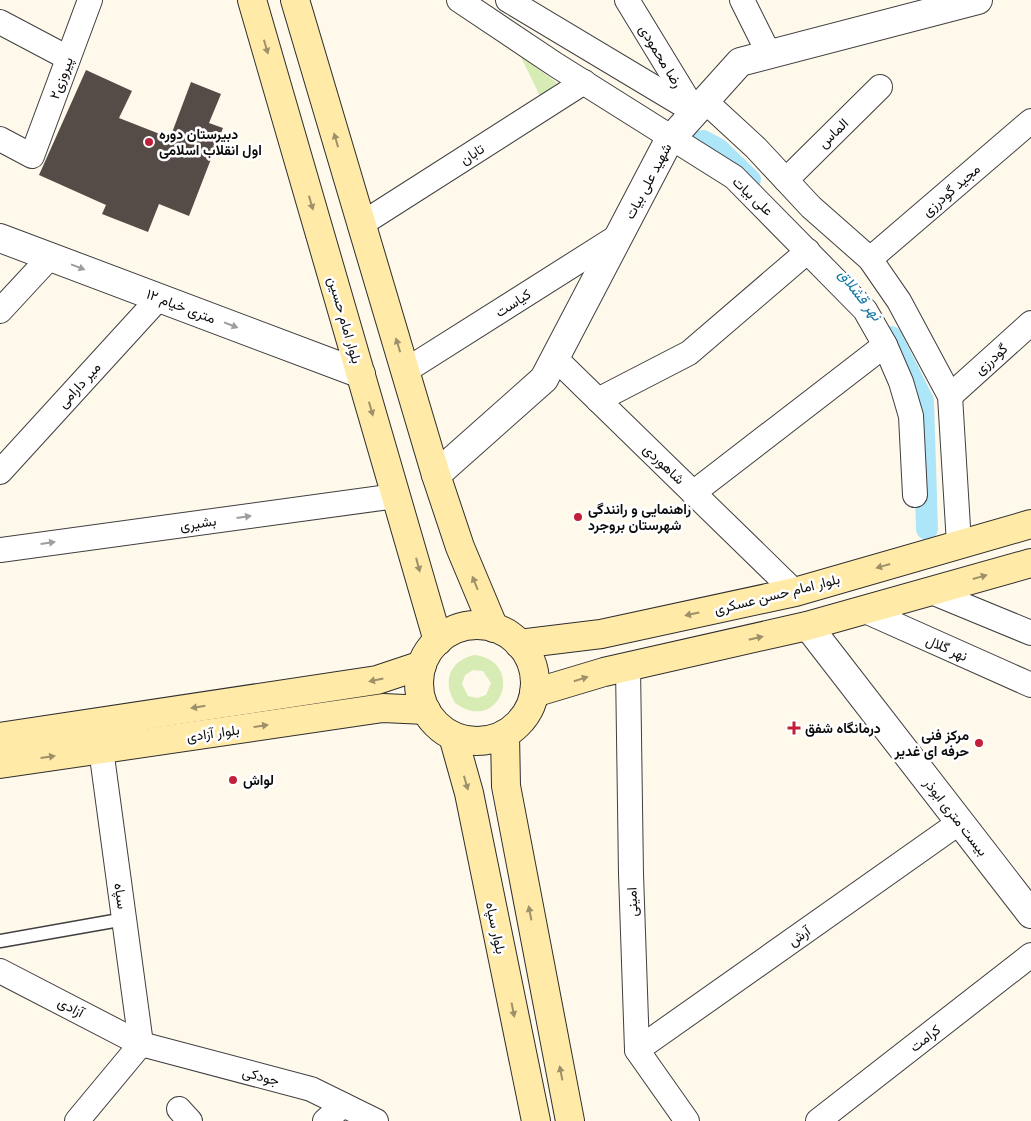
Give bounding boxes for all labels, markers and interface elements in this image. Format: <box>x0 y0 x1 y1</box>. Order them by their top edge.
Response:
street label: رضا محمودی <box>635 22 686 91</box>
one-way arrow <box>262 39 270 54</box>
street label: پیروزی۲ <box>46 55 78 102</box>
street label: الماس <box>815 115 852 152</box>
place label: دبیرستان دوره اول انقلاب اسلامی <box>159 126 262 159</box>
one-way arrow <box>331 132 339 147</box>
marker: دبیرستان دوره اول انقلاب اسلامی <box>143 136 155 148</box>
street label: تابان <box>457 140 488 169</box>
street label: شهید علی بیات <box>621 140 676 222</box>
street label: مجید گودرزی <box>919 161 984 220</box>
street label: علی بیات <box>729 173 777 219</box>
one-way arrow <box>308 195 316 210</box>
one-way arrow <box>71 264 86 271</box>
water label: نهر قشلاق <box>834 266 886 325</box>
street label: بلوار امام حسین <box>324 275 365 365</box>
street label: ۱۲ متری خیام <box>144 286 218 327</box>
street label: کیاست <box>492 286 534 320</box>
one-way arrow <box>223 321 238 329</box>
one-way arrow <box>393 338 401 353</box>
street label: گودرزی <box>971 340 1011 379</box>
street label: میر دارامی <box>54 359 104 412</box>
one-way arrow <box>368 402 376 417</box>
street label: شاهوردی <box>639 441 688 488</box>
place label: راهنمایی و رانندگی شهرستان بروجرد <box>588 501 691 534</box>
marker: راهنمایی و رانندگی شهرستان بروجرد <box>572 511 584 523</box>
one-way arrow <box>236 512 252 520</box>
street label: بشیری <box>179 513 217 534</box>
one-way arrow <box>41 539 57 547</box>
one-way arrow <box>414 558 422 573</box>
one-way arrow <box>876 562 891 570</box>
street label: بلوار امام حسن عسکری <box>712 571 842 618</box>
one-way arrow <box>973 573 988 581</box>
one-way arrow <box>471 576 479 590</box>
one-way arrow <box>683 611 699 619</box>
street label: نهر گلال <box>923 632 970 666</box>
one-way arrow <box>748 634 763 642</box>
one-way arrow <box>573 674 588 682</box>
one-way arrow <box>367 676 383 684</box>
one-way arrow <box>190 703 206 711</box>
place label: درمانگاه شفق <box>805 720 881 737</box>
street label: بلوار آزادی <box>185 721 241 746</box>
one-way arrow <box>253 721 269 729</box>
marker: درمانگاه شفق <box>787 721 801 735</box>
place label: مرکز فنی حرفه ای غدیر <box>894 727 969 760</box>
marker: مرکز فنی حرفه ای غدیر <box>973 737 985 749</box>
one-way arrow <box>41 753 57 761</box>
place label: لواش <box>243 772 274 789</box>
marker: لواش <box>227 774 239 786</box>
street label: بیست متری ابوذر <box>919 774 991 860</box>
one-way arrow <box>462 775 470 790</box>
street label: سپاه <box>109 882 131 910</box>
street label: امینی <box>623 887 642 917</box>
street label: بلوار سپاه <box>481 901 509 956</box>
one-way arrow <box>526 905 534 921</box>
street label: آرش <box>785 922 815 950</box>
street label: آزادی <box>55 994 88 1022</box>
one-way arrow <box>510 1003 518 1019</box>
street label: کرامت <box>907 1021 944 1056</box>
street label: جودکی <box>241 1063 281 1090</box>
one-way arrow <box>556 1065 564 1081</box>

